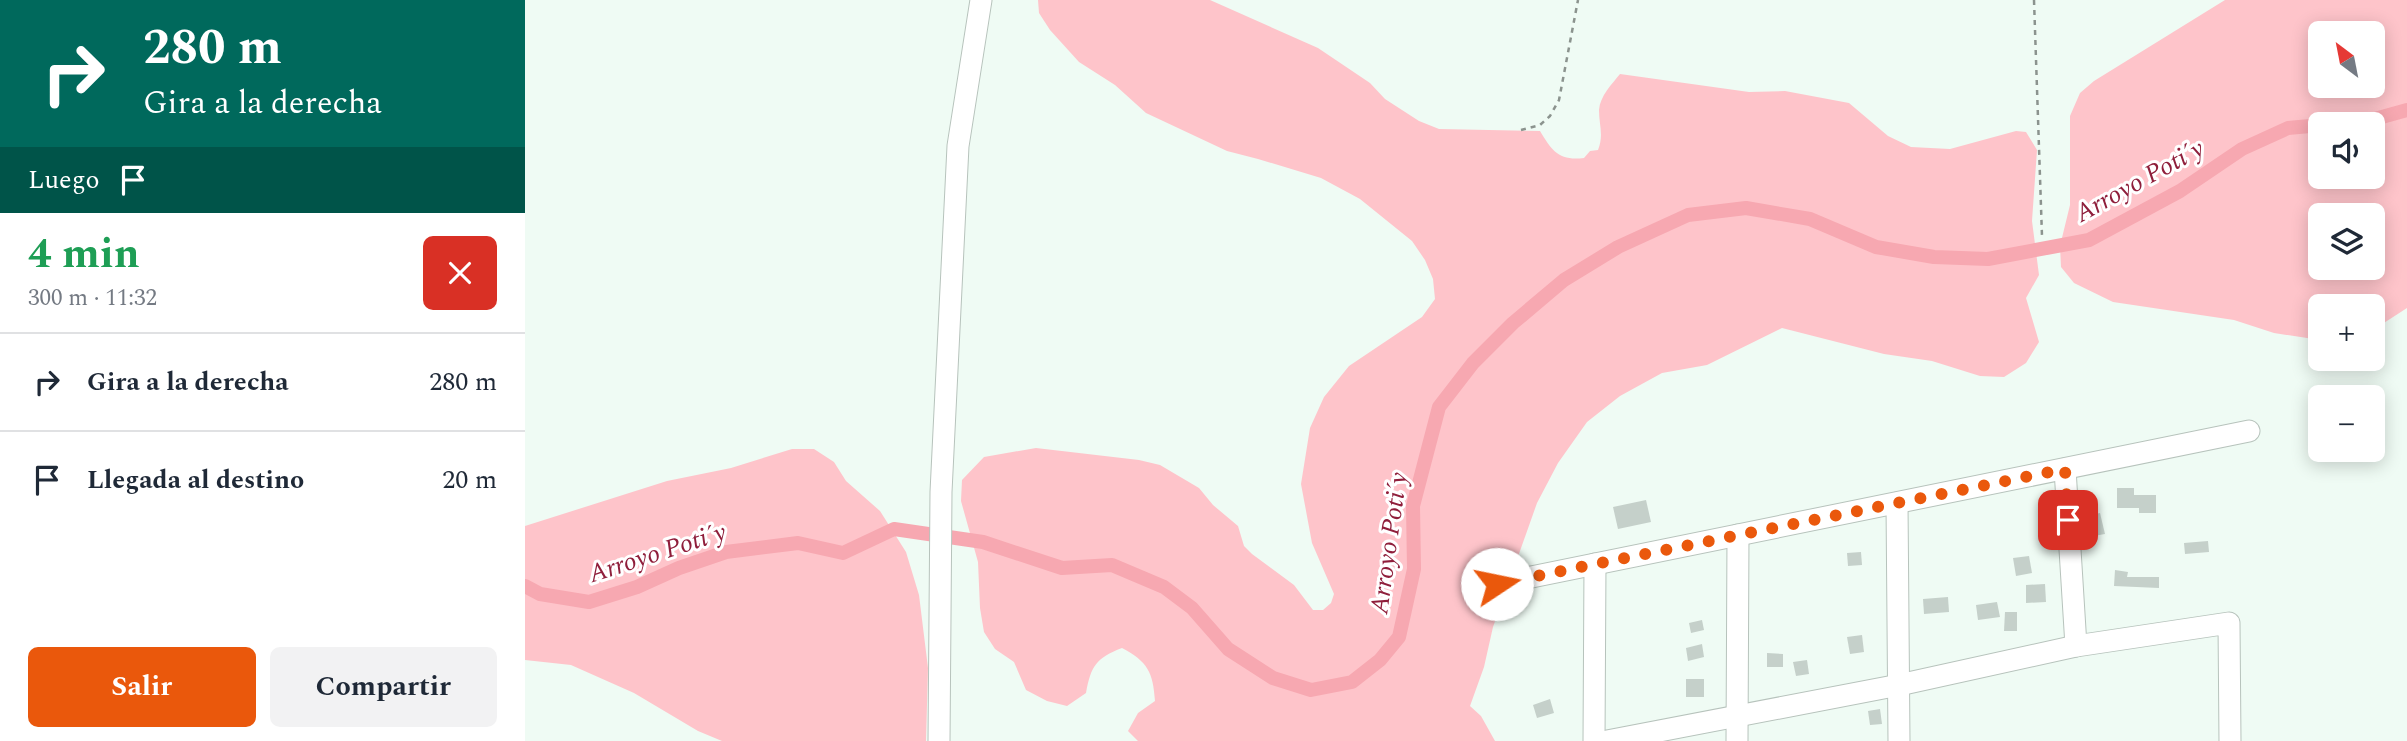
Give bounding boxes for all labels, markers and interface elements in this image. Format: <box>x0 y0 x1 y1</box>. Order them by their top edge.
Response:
text: 280 m <box>143 11 282 86</box>
north arrow <box>2308 21 2385 98</box>
map controls <box>2308 21 2385 462</box>
icon: right <box>28 28 119 119</box>
text: Gira a la derecha <box>143 79 382 128</box>
button: sound <box>2308 112 2385 189</box>
water label: Arroyo Poti´y <box>2067 129 2212 233</box>
text: Luego <box>28 160 100 200</box>
icon: arrive <box>114 161 152 199</box>
button: layers <box>2308 203 2385 280</box>
text: 4 min <box>28 223 140 286</box>
button: close <box>423 236 497 310</box>
text: 300 m · 11:32 <box>28 281 157 316</box>
button: + <box>2308 294 2385 371</box>
text: Gira a la derecha <box>87 362 289 402</box>
text: 280 m <box>429 362 497 402</box>
icon: right <box>28 363 66 401</box>
button: − <box>2308 385 2385 462</box>
text: Llegada al destino <box>87 460 304 500</box>
text: 20 m <box>442 460 497 500</box>
icon: arrive <box>28 461 66 499</box>
water label: Arroyo Poti´y <box>1359 469 1419 617</box>
pin <box>2038 490 2098 550</box>
icon: arrive <box>2049 501 2087 539</box>
water label: Arroyo Poti´y <box>582 512 732 594</box>
position arrow <box>1460 547 1534 621</box>
button: Salir <box>28 647 256 727</box>
button: Compartir <box>270 647 497 727</box>

